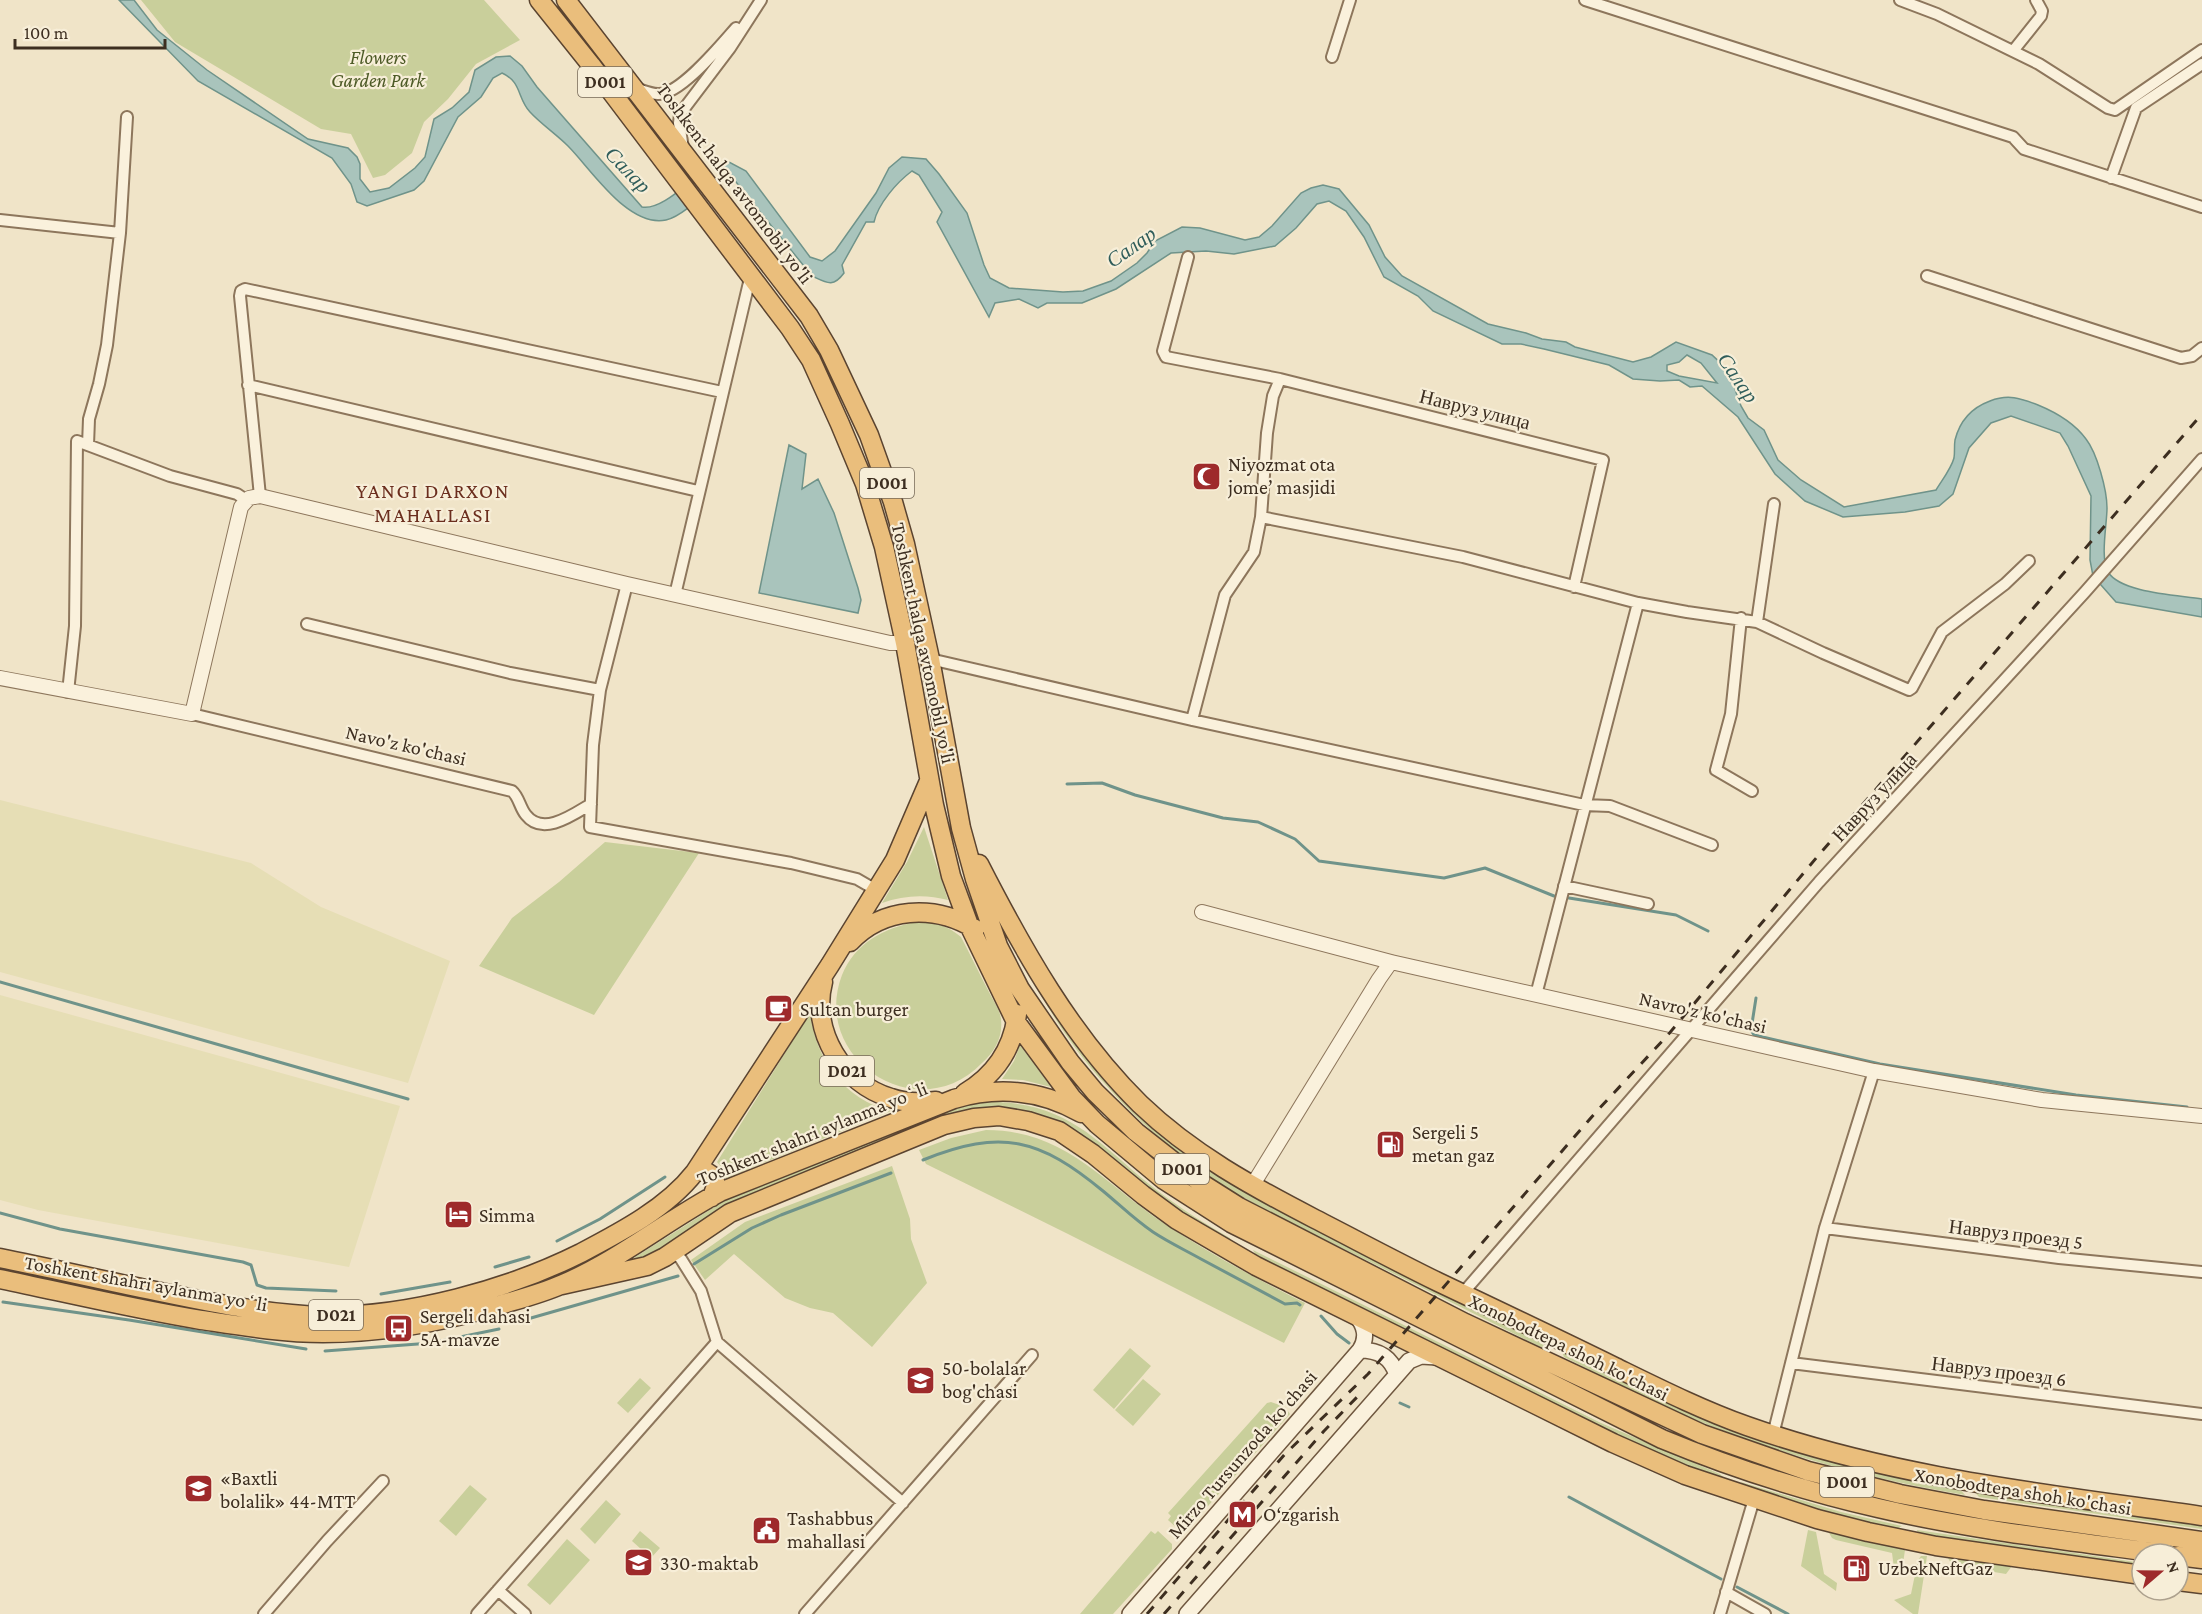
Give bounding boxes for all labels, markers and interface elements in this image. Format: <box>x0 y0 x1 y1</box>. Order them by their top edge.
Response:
scale bar <box>15 12 165 50</box>
text: 100 m <box>24 23 69 43</box>
park label: Flowers Garden Park <box>331 46 426 91</box>
road number: D001 <box>578 67 632 97</box>
street label: Toshkent halqa avtomobil yo'li <box>651 78 818 288</box>
water label: Салар <box>600 142 656 198</box>
water label: Салар <box>1102 221 1160 273</box>
water label: Салар <box>1713 348 1763 408</box>
street label: Навруз улица <box>1417 385 1533 434</box>
place label: Niyozmat ota jome’ masjidi <box>1227 453 1336 499</box>
mosque icon: Niyozmat ota jome’ masjidi <box>1191 460 1223 492</box>
road number: D001 <box>860 468 914 498</box>
district label: YANGI DARXON MAHALLASI <box>356 479 510 527</box>
street label: Toshkent halqa avtomobil yo'li <box>887 520 960 766</box>
street label: Navo'z ko'chasi <box>344 720 468 770</box>
street label: Навруз улица <box>1827 748 1922 847</box>
street label: Navro'z ko'chasi <box>1637 987 1769 1037</box>
cafe icon: Sultan burger <box>763 993 795 1025</box>
place label: Sultan burger <box>800 998 909 1021</box>
road number: D021 <box>820 1056 874 1086</box>
street label: Toshkent shahri aylanma yoʻli <box>694 1077 931 1190</box>
place label: Sergeli 5 metan gaz <box>1412 1121 1494 1167</box>
fuel station icon: Sergeli 5 metan gaz <box>1375 1128 1407 1160</box>
road number: D001 <box>1155 1154 1209 1184</box>
hotel icon: Simma <box>442 1199 474 1231</box>
place label: Simma <box>479 1204 535 1226</box>
street label: Навруз проезд 5 <box>1947 1215 2084 1254</box>
street label: Toshkent shahri aylanma yoʻli <box>23 1251 269 1316</box>
street label: Xonobodtepa shoh ko'chasi <box>1465 1289 1672 1406</box>
road number: D021 <box>309 1300 363 1330</box>
place label: Sergeli dahasi 5A-mavze <box>420 1305 530 1350</box>
bus stop icon: Sergeli dahasi 5A-mavze <box>383 1312 415 1344</box>
street label: Навруз проезд 6 <box>1930 1352 2068 1391</box>
place label: 50-bolalar bog'chasi <box>942 1357 1026 1403</box>
school or university icon: 50-bolalar bog'chasi <box>905 1364 937 1396</box>
street label: Mirzo Tursunzoda ko'chasi <box>1163 1365 1321 1543</box>
street label: Xonobodtepa shoh ko'chasi <box>1913 1463 2133 1520</box>
place label: «Baxtli bolalik» 44-MTT <box>220 1467 355 1512</box>
road number: D001 <box>1820 1467 1874 1497</box>
school or university icon: «Baxtli bolalik» 44-MTT <box>183 1473 215 1505</box>
metro station icon: O‘zgarish <box>1226 1498 1258 1530</box>
place label: O‘zgarish <box>1263 1503 1340 1526</box>
place label: Tashabbus mahallasi <box>787 1507 873 1552</box>
public building icon: Tashabbus mahallasi <box>750 1514 782 1546</box>
north arrow <box>2130 1542 2190 1602</box>
school or university icon: 330-maktab <box>623 1547 655 1579</box>
place label: 330-maktab <box>660 1552 758 1574</box>
fuel station icon: UzbekNeftGaz <box>1841 1552 1873 1584</box>
place label: UzbekNeftGaz <box>1878 1557 1993 1579</box>
text: N <box>2164 1559 2184 1575</box>

